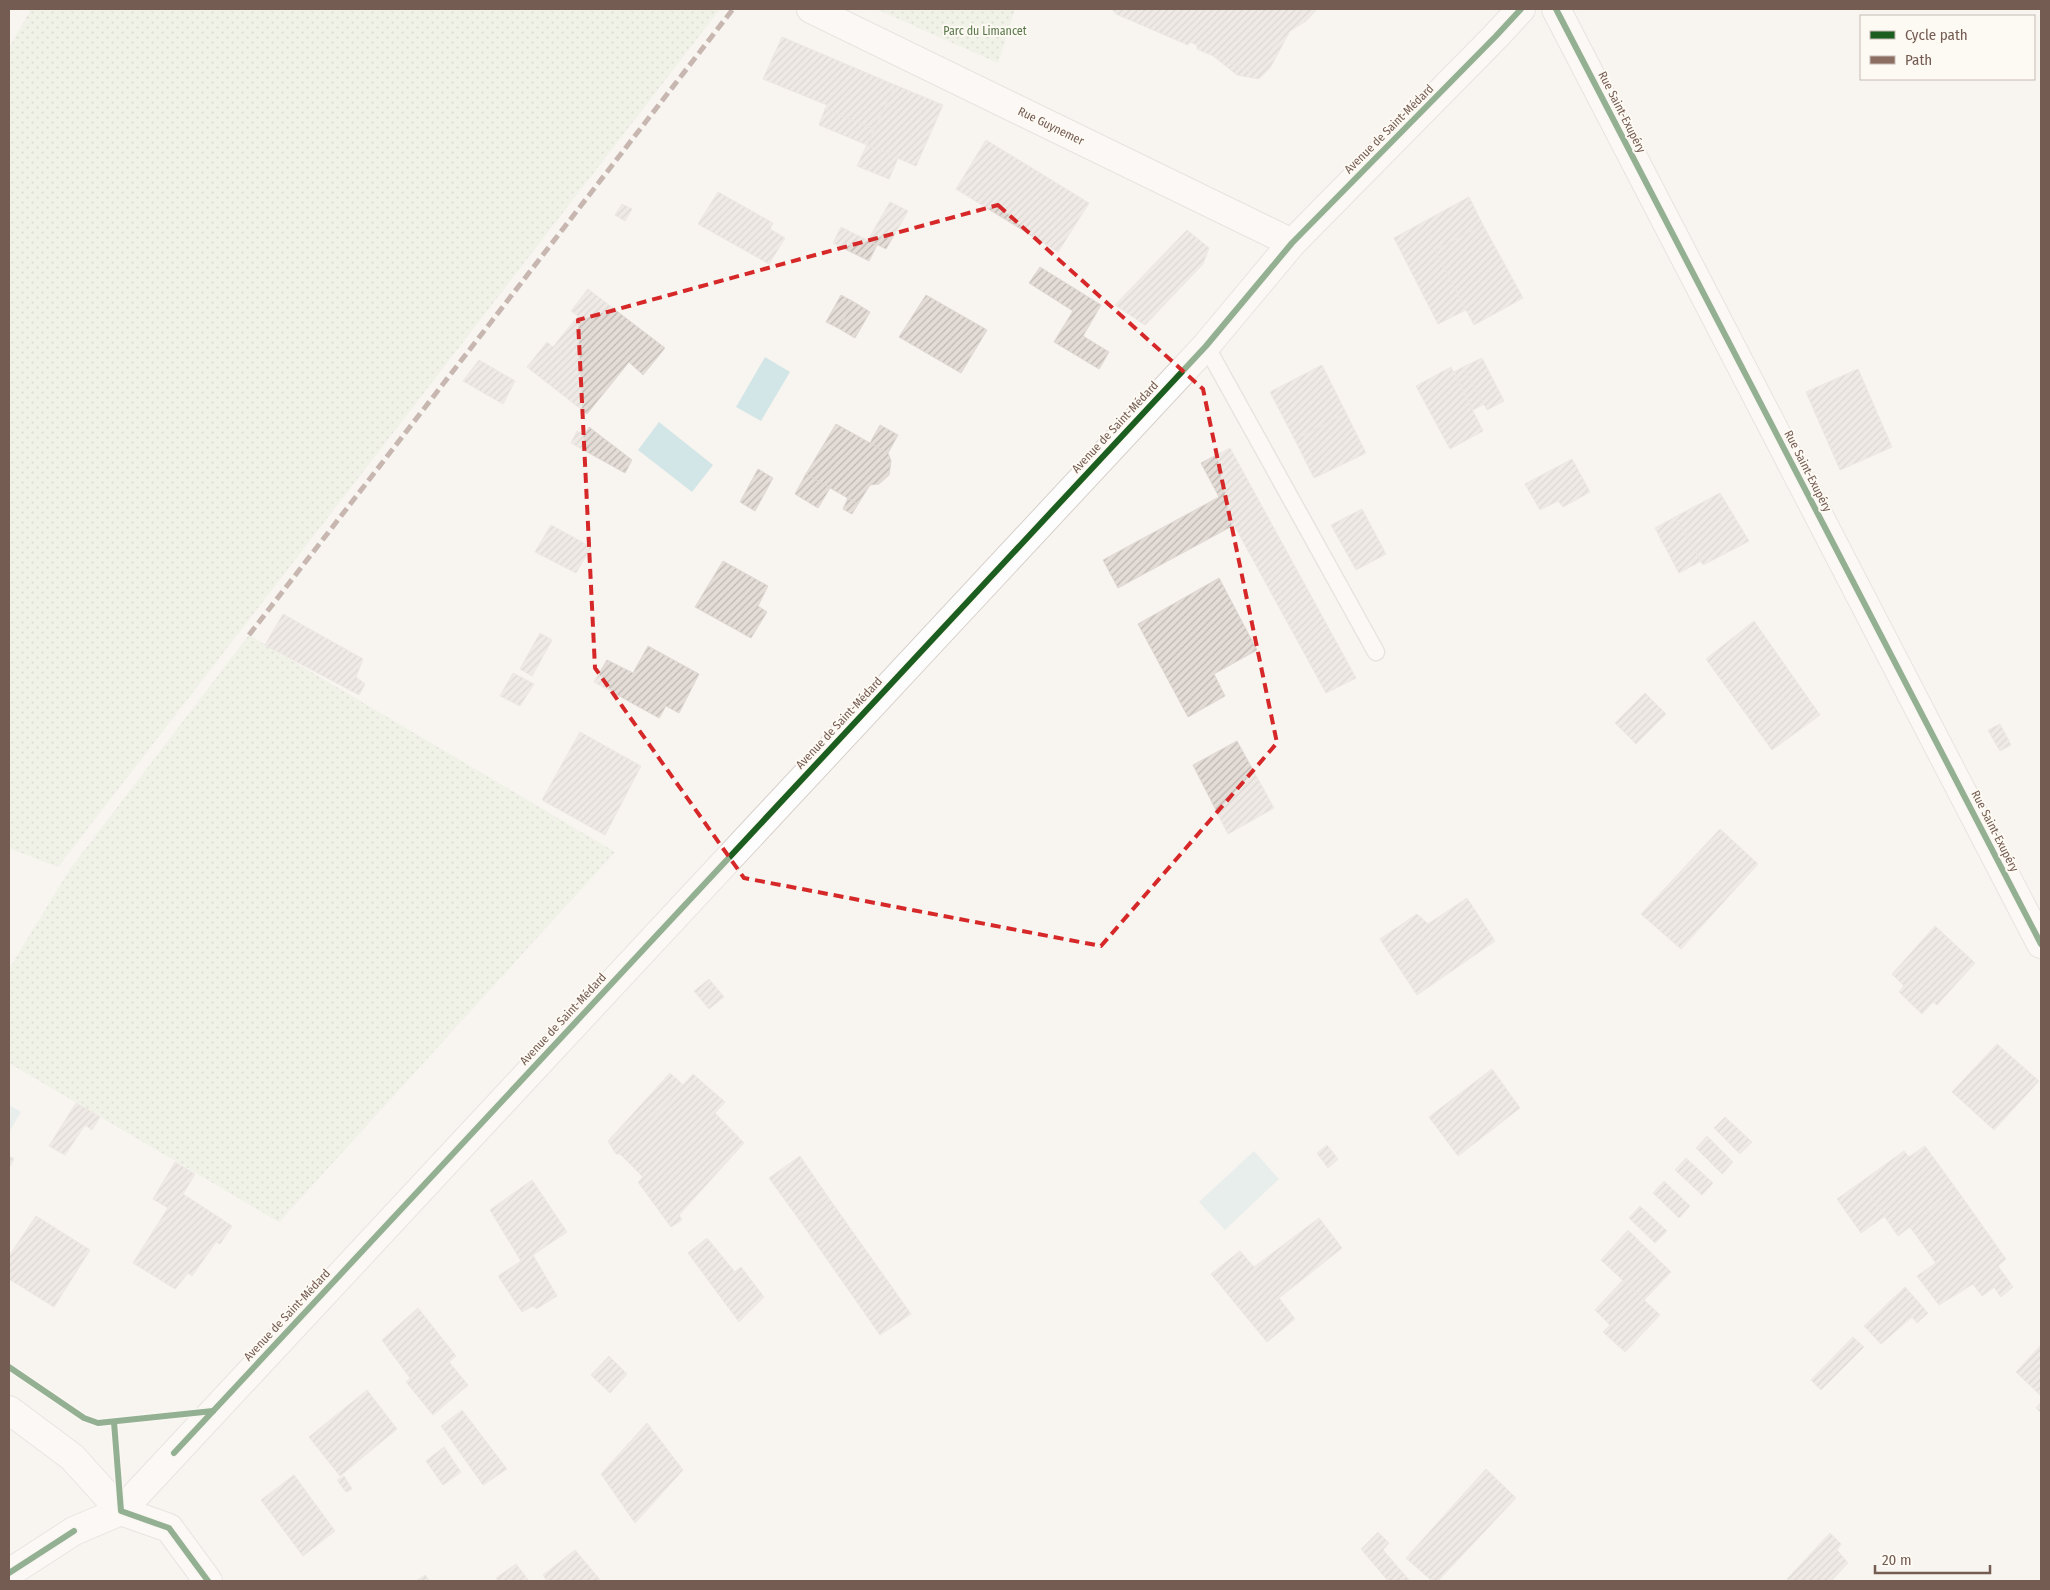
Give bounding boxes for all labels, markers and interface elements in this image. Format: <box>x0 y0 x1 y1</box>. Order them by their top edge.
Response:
legend <box>1860 15 2035 80</box>
park label: Parc du Limancet <box>943 24 1027 38</box>
text: Cycle path <box>1905 26 1968 44</box>
text: Path <box>1905 51 1932 69</box>
street label: Rue Saint-Exupéry <box>1595 69 1649 156</box>
street label: Avenue de Saint-Médard <box>1342 82 1436 176</box>
street label: Rue Guynemer <box>1016 104 1087 148</box>
street label: Avenue de Saint-Médard <box>1069 378 1161 476</box>
street label: Rue Saint-Exupéry <box>1781 428 1835 515</box>
street label: Avenue de Saint-Médard <box>793 674 885 772</box>
street label: Rue Saint-Exupéry <box>1968 788 2022 875</box>
street label: Avenue de Saint-Médard <box>517 970 609 1068</box>
street label: Avenue de Saint-Médard <box>241 1266 333 1364</box>
scale bar <box>1875 1542 1990 1574</box>
text: 20 m <box>1882 1551 1912 1569</box>

